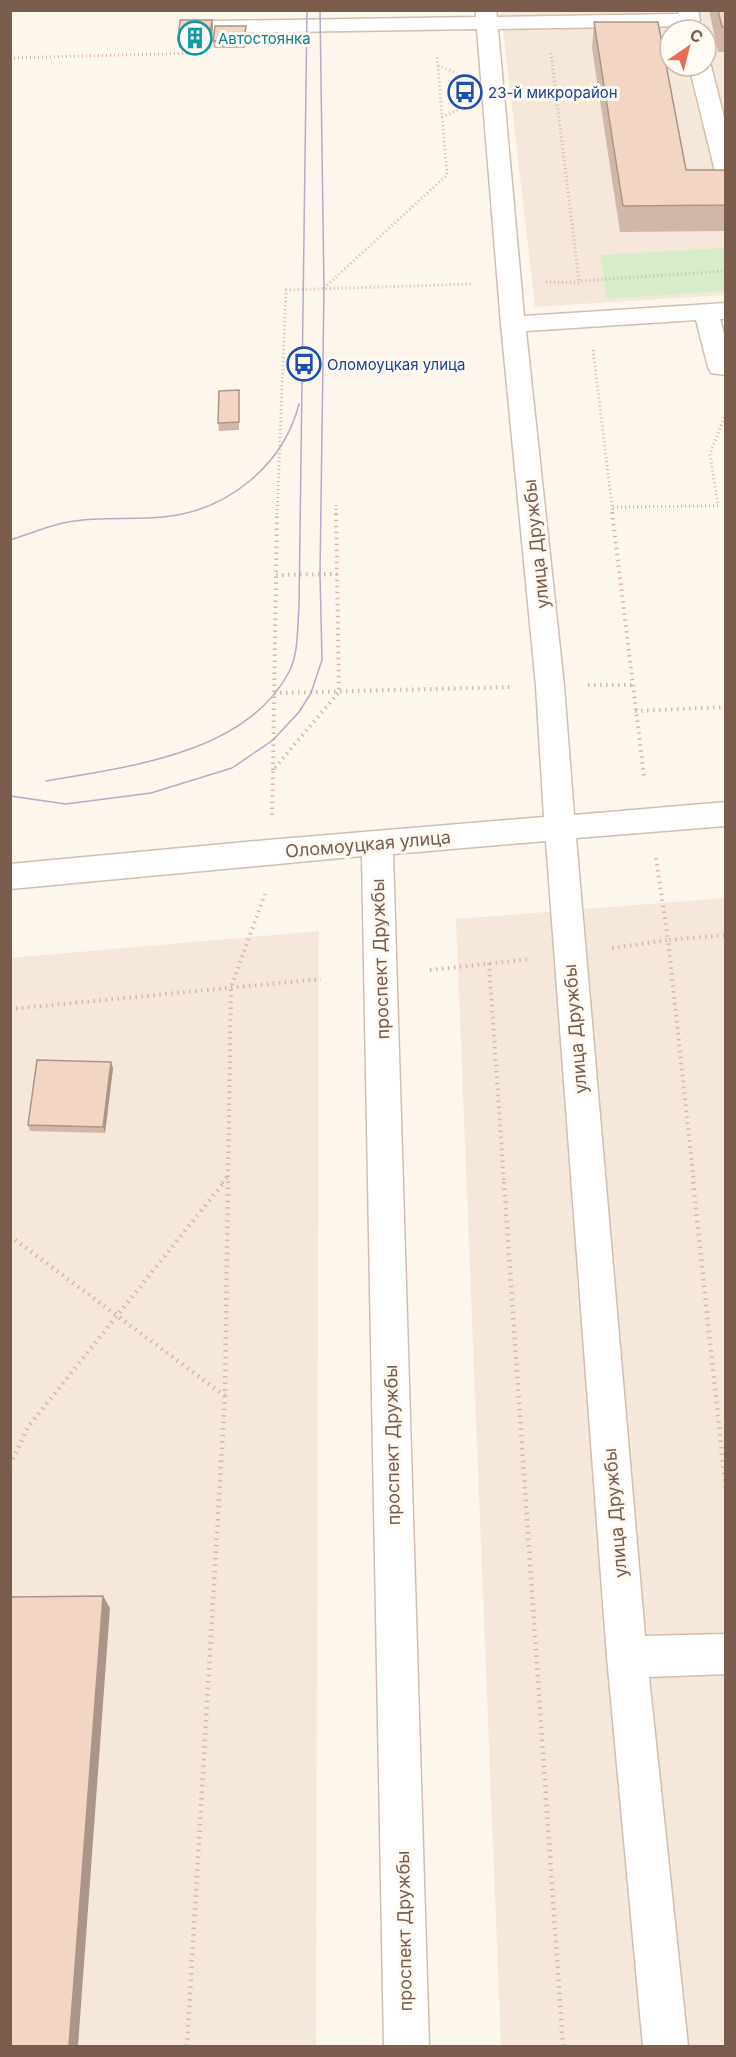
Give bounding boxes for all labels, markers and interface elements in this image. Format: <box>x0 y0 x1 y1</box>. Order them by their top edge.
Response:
north arrow <box>658 18 718 78</box>
building icon: Автостоянка <box>177 20 213 56</box>
text: С <box>686 24 707 47</box>
place label: Автостоянка <box>218 29 311 48</box>
bus stop icon: 23-й микрорайон <box>447 74 483 110</box>
place label: 23-й микрорайон <box>488 83 618 102</box>
bus stop icon: Оломоуцкая улица <box>286 346 322 382</box>
place label: Оломоуцкая улица <box>327 355 465 374</box>
street label: улица Дружбы <box>519 478 553 610</box>
street label: Оломоуцкая улица <box>284 826 452 862</box>
street label: проспект Дружбы <box>367 878 393 1040</box>
street label: улица Дружбы <box>559 963 591 1095</box>
street label: проспект Дружбы <box>380 1364 404 1526</box>
street label: улица Дружбы <box>599 1447 631 1579</box>
street label: проспект Дружбы <box>392 1850 416 2012</box>

